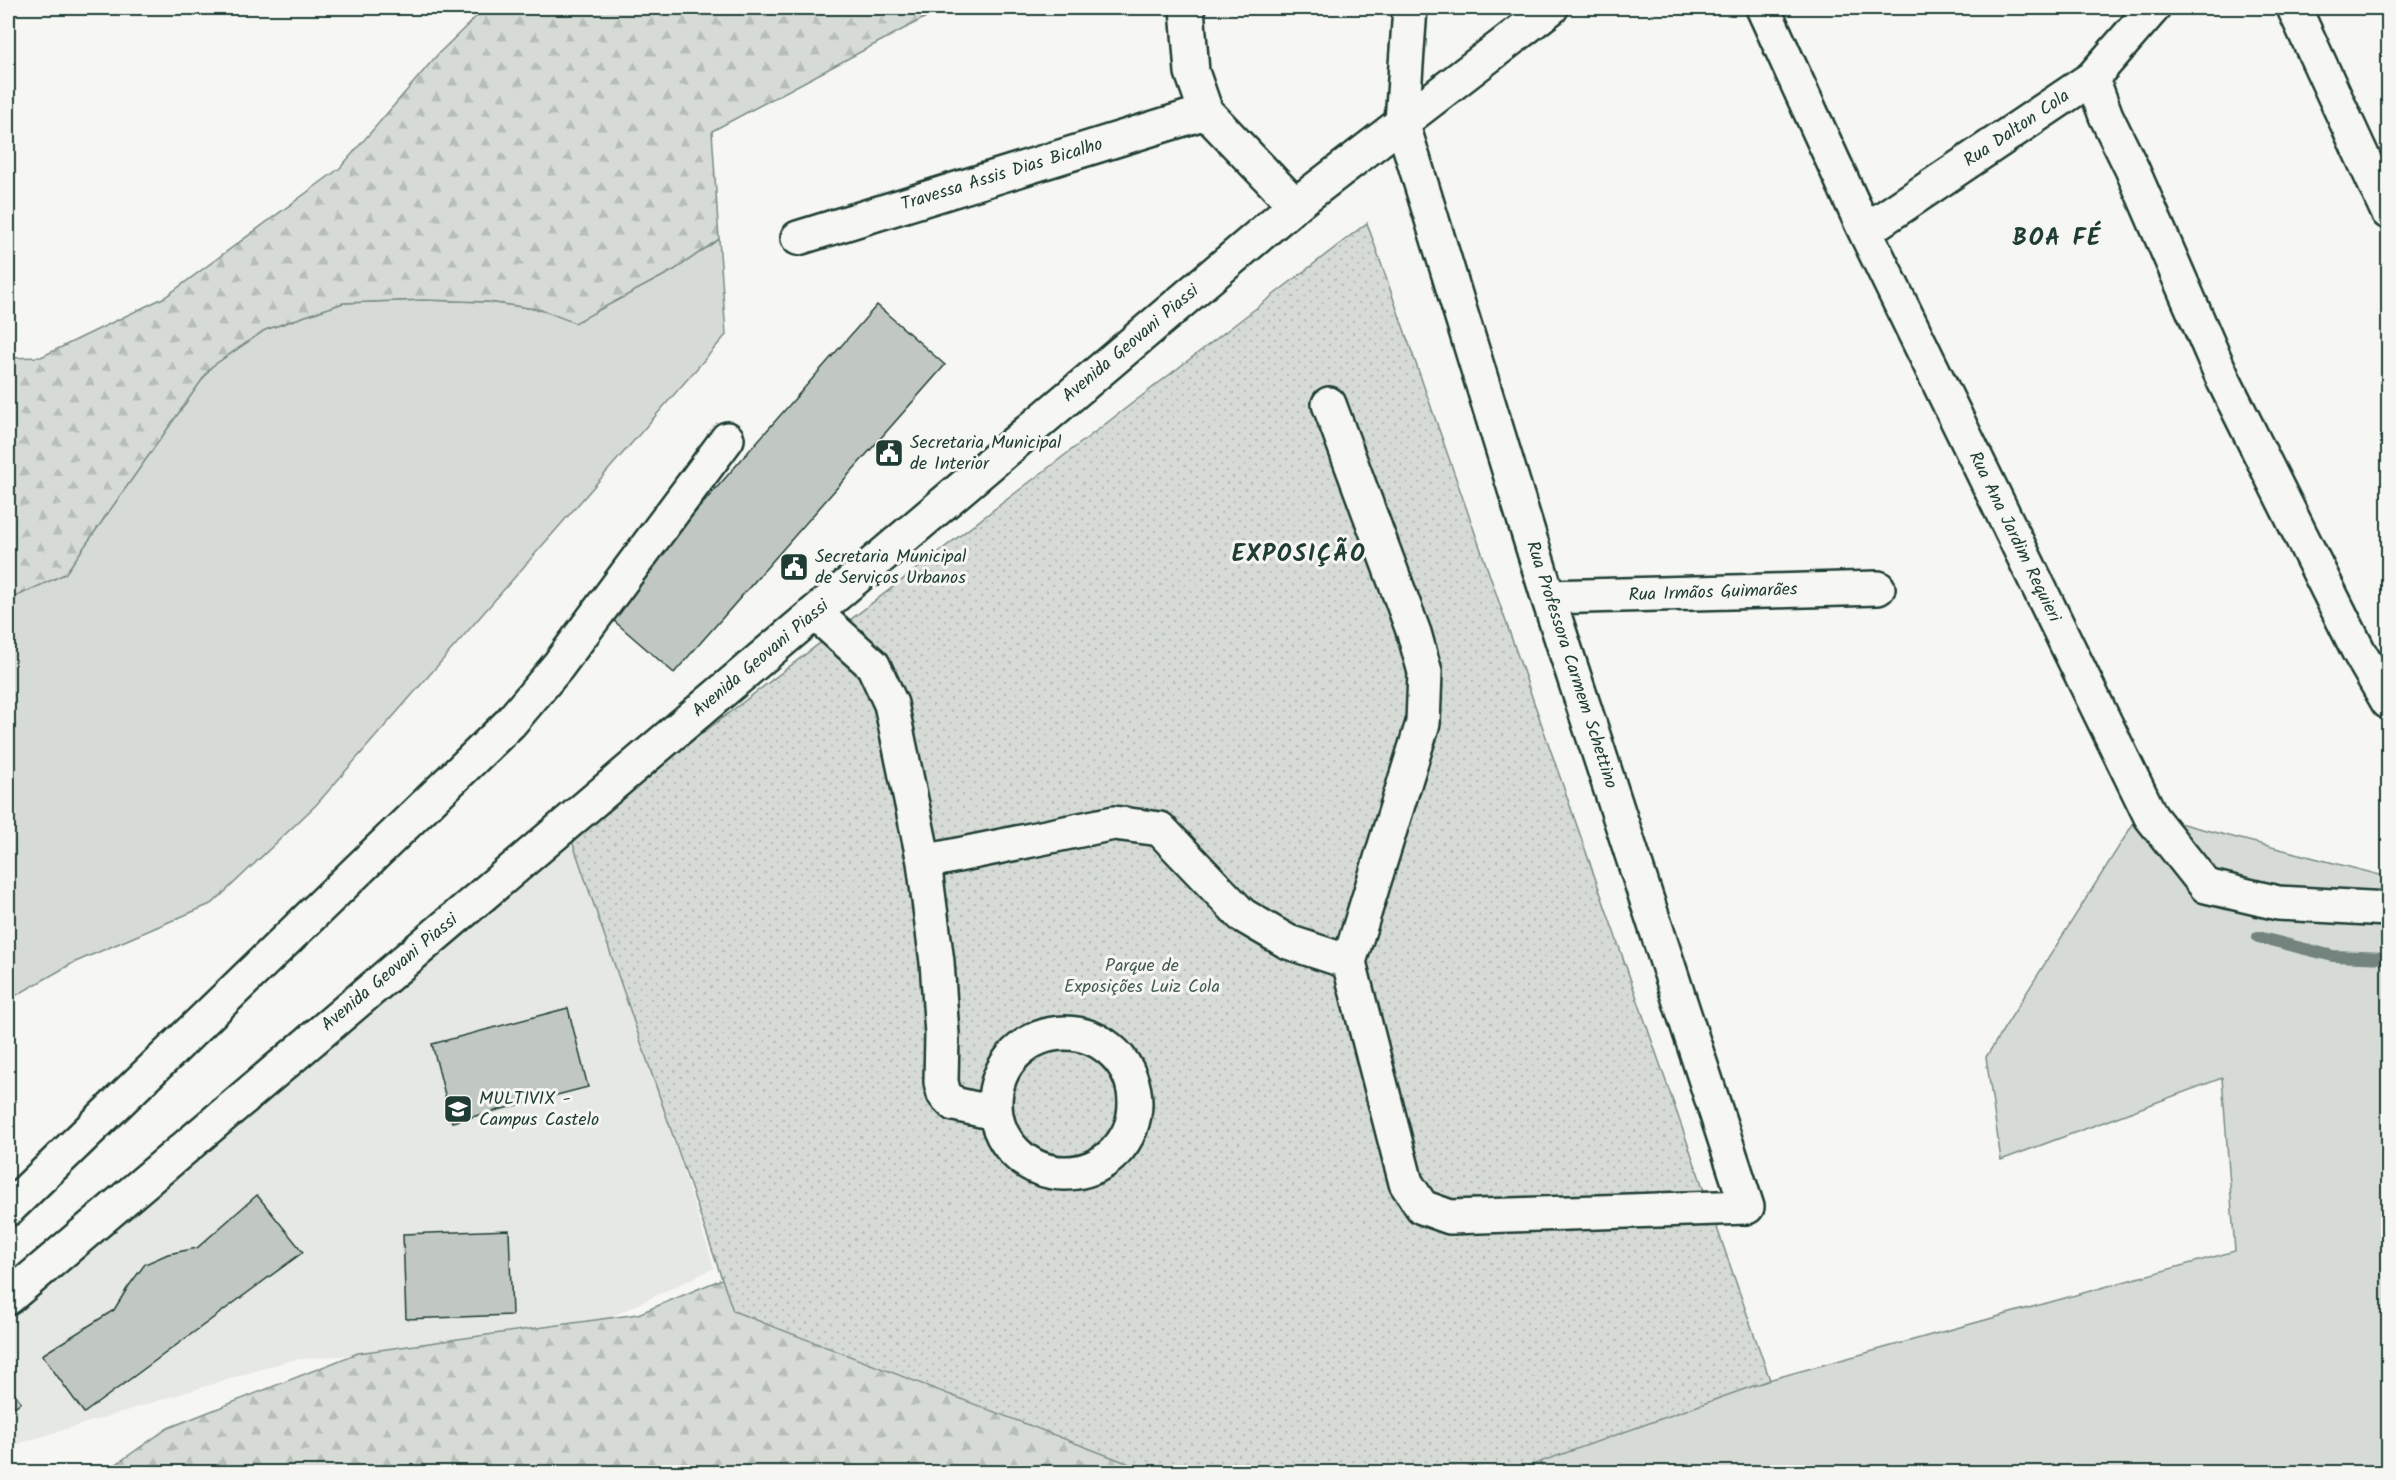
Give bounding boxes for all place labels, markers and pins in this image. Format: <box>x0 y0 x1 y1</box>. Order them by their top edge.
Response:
place label: Secretaria Municipal de Interior <box>910 429 1062 479</box>
public building icon: Secretaria Municipal de Interior <box>873 437 905 469</box>
place label: Secretaria Municipal de Serviços Urbanos <box>815 543 967 593</box>
public building icon: Secretaria Municipal de Serviços Urbanos <box>778 551 810 583</box>
place label: MULTIVIX - Campus Castelo <box>479 1085 599 1135</box>
school or university icon: MULTIVIX - Campus Castelo <box>442 1093 474 1125</box>

